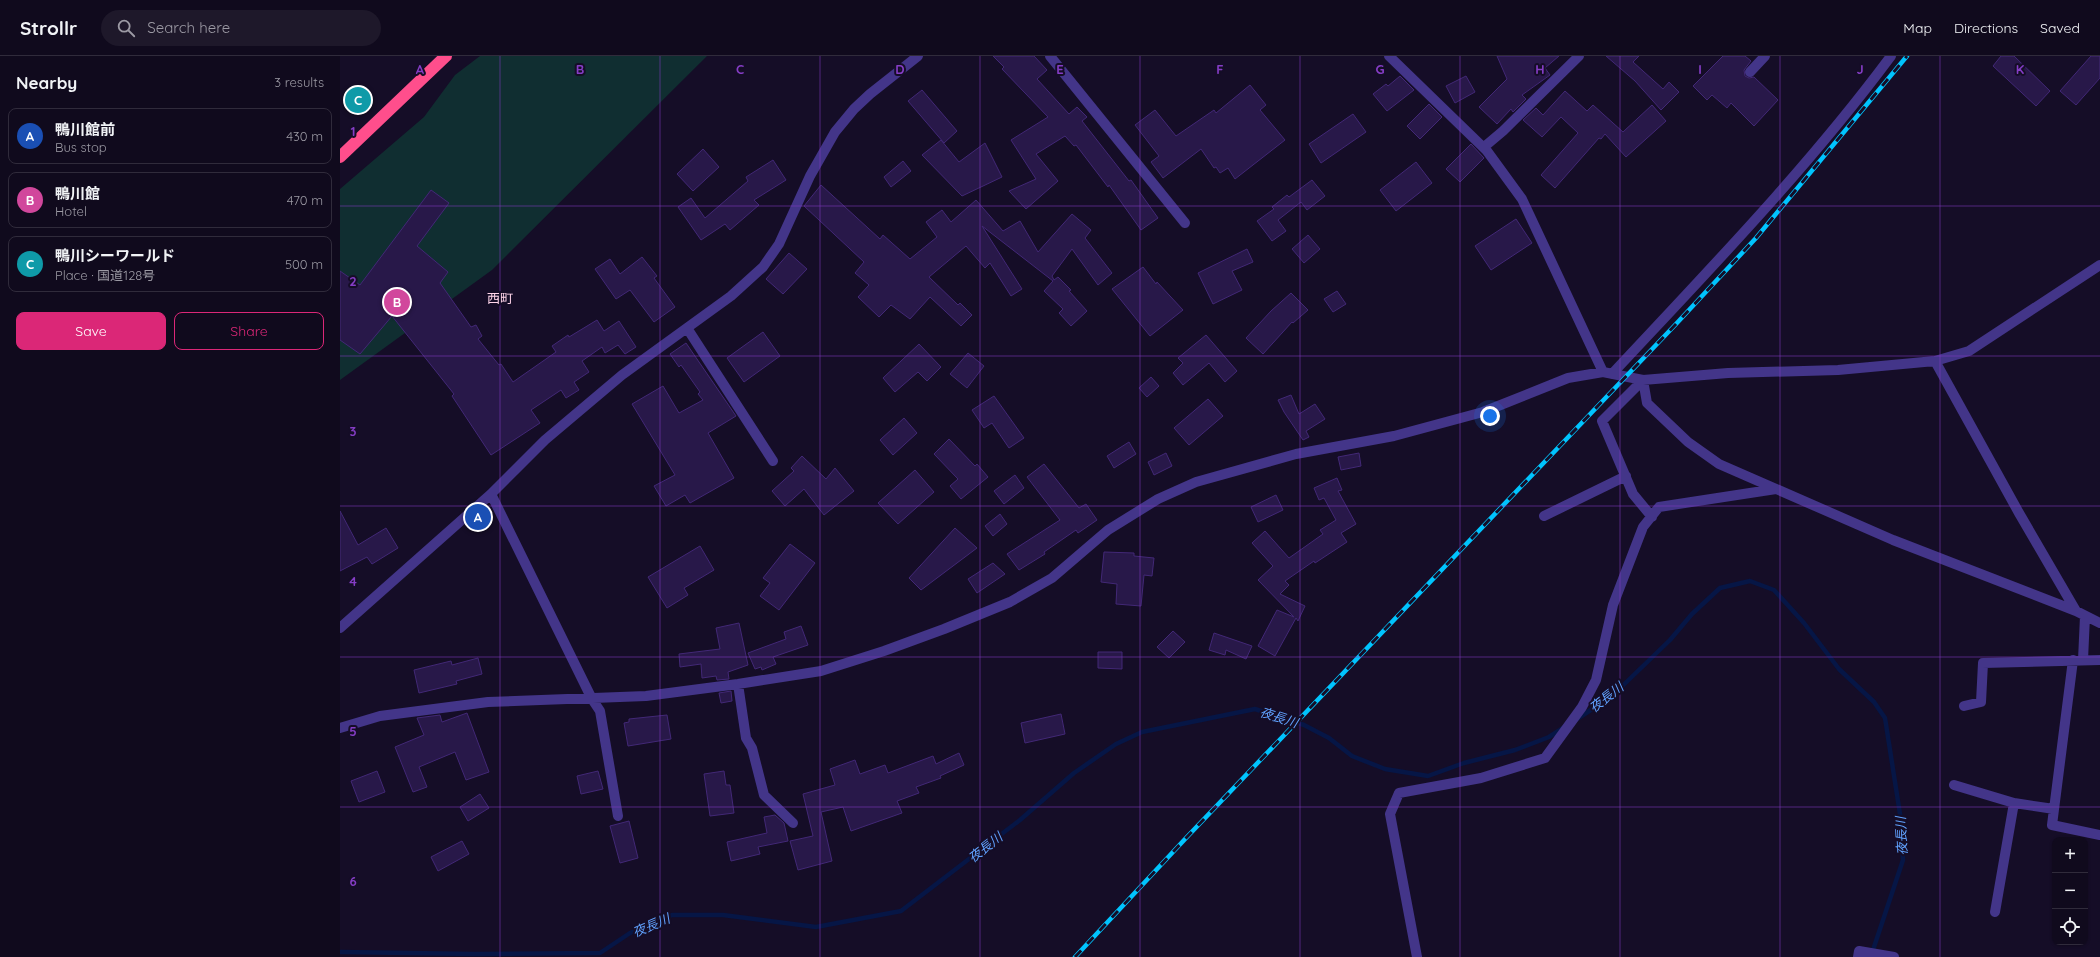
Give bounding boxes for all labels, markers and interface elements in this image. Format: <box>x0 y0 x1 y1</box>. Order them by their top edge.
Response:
search box <box>101 10 381 46</box>
text: Strollr <box>20 16 77 40</box>
icon: search <box>115 17 137 39</box>
text: Search here <box>147 18 230 37</box>
text: Map <box>1903 19 1932 37</box>
text: Directions <box>1954 19 2018 37</box>
text: Saved <box>2040 19 2080 37</box>
text: A <box>416 61 425 77</box>
text: B <box>576 61 584 77</box>
text: C <box>736 61 744 77</box>
text: D <box>895 61 905 77</box>
text: E <box>1056 61 1064 77</box>
text: F <box>1216 61 1224 77</box>
text: G <box>1375 61 1385 77</box>
text: H <box>1535 61 1545 77</box>
text: I <box>1698 61 1702 77</box>
text: J <box>1856 61 1864 77</box>
text: K <box>2016 61 2025 77</box>
text: Nearby <box>16 72 77 93</box>
text: 3 results <box>274 74 324 90</box>
pin: C <box>345 85 371 115</box>
text: 鴨川館前 <box>55 120 115 139</box>
text: 1 <box>350 123 356 139</box>
text: A <box>26 128 34 144</box>
text: 430 m <box>286 128 323 144</box>
text: Bus stop <box>55 139 107 155</box>
text: 鴨川館 <box>55 184 100 203</box>
text: B <box>26 192 34 208</box>
text: 470 m <box>287 192 323 208</box>
text: Hotel <box>55 203 87 219</box>
text: 鴨川シーワールド <box>55 246 175 265</box>
text: C <box>26 256 34 272</box>
text: 500 m <box>285 256 323 272</box>
text: Place · 国道128号 <box>55 267 155 283</box>
text: 2 <box>349 273 357 289</box>
pin: B <box>384 287 410 317</box>
district label: 西町 <box>487 290 513 306</box>
button: Save <box>16 312 166 350</box>
button: Share <box>174 312 324 350</box>
your location <box>1480 406 1500 426</box>
text: 3 <box>350 423 357 439</box>
pin: A <box>465 502 491 532</box>
text: 4 <box>349 573 357 589</box>
water label: 夜長川 <box>1586 677 1628 715</box>
water label: 夜長川 <box>1258 703 1302 731</box>
text: 5 <box>349 723 357 739</box>
water label: 夜長川 <box>1892 814 1910 856</box>
water label: 夜長川 <box>965 827 1007 865</box>
map controls <box>2052 837 2088 945</box>
button: + <box>2052 837 2088 873</box>
text: 6 <box>349 873 357 889</box>
button: − <box>2052 873 2088 909</box>
water label: 夜長川 <box>630 909 674 940</box>
button: locate <box>2052 909 2088 945</box>

